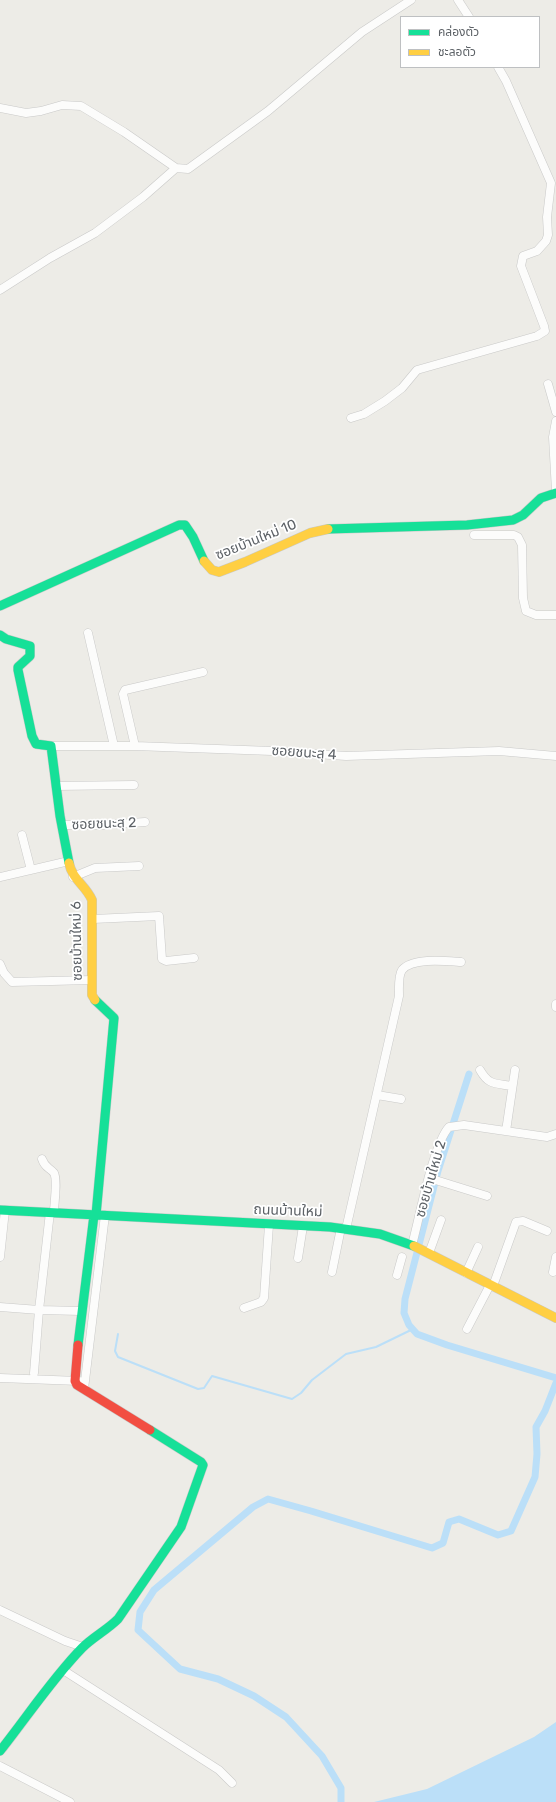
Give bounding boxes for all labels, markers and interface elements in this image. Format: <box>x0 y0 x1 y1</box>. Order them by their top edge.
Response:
legend <box>400 16 540 68</box>
text: คล่องตัว <box>438 25 479 39</box>
text: ชะลอตัว <box>438 45 476 59</box>
street label: ซอยบ้านใหม่ 10 <box>213 516 299 564</box>
street label: ซอยชนะสุ 4 <box>271 742 337 764</box>
street label: ซอยชนะสุ 2 <box>71 814 137 834</box>
street label: ซอยบ้านใหม่ 6 <box>68 901 86 981</box>
street label: ซอยบ้านใหม่ 2 <box>412 1139 450 1219</box>
street label: ถนนบ้านใหม่ <box>253 1201 323 1221</box>

